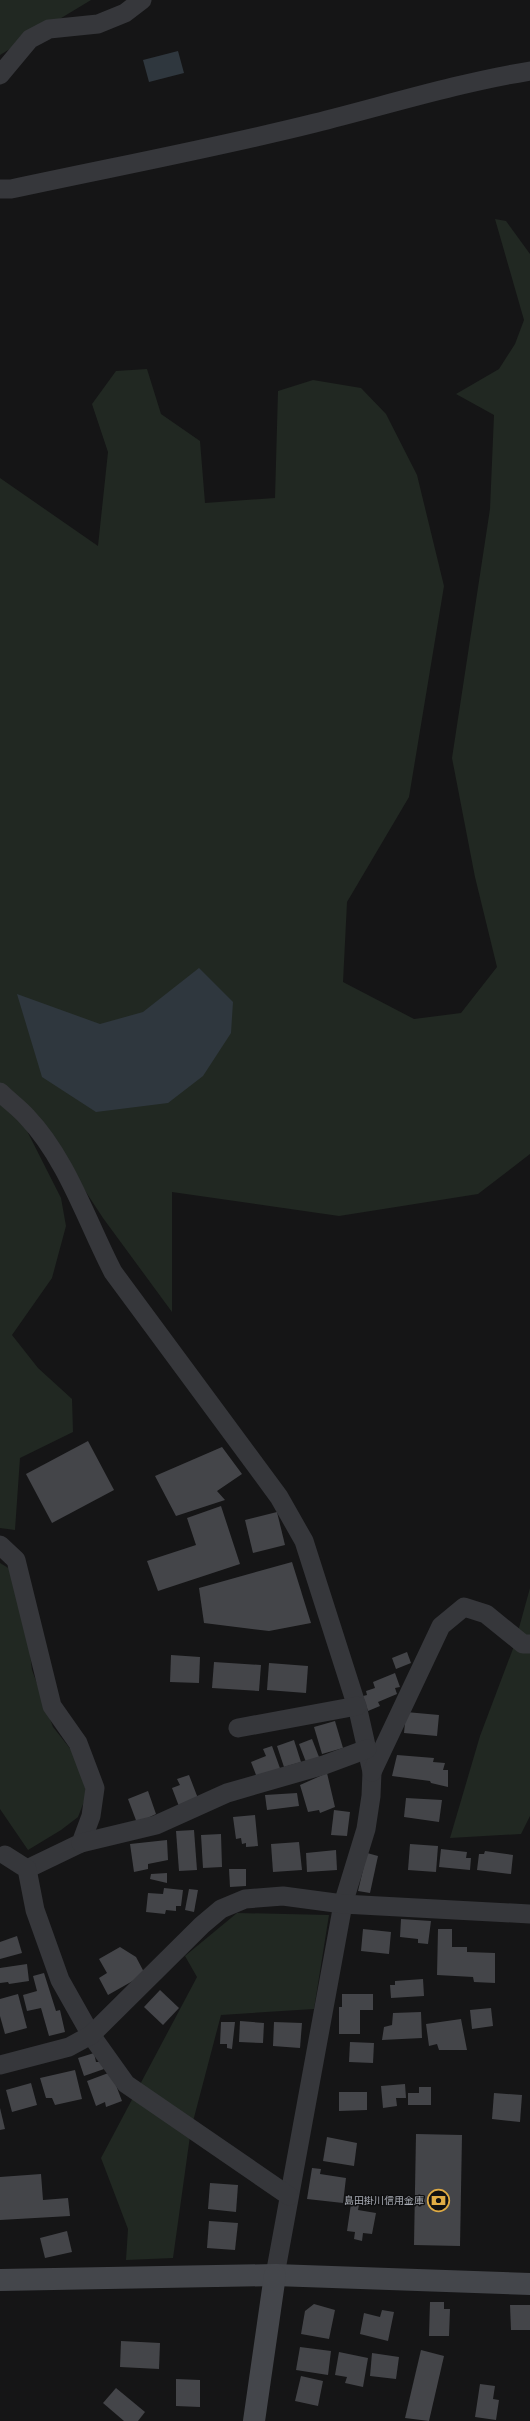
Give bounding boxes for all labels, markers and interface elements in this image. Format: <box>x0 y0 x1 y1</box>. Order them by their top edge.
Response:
bank icon: 島田掛川信用金庫 <box>426 2187 452 2213</box>
place label: 島田掛川信用金庫 <box>344 2194 424 2207</box>

